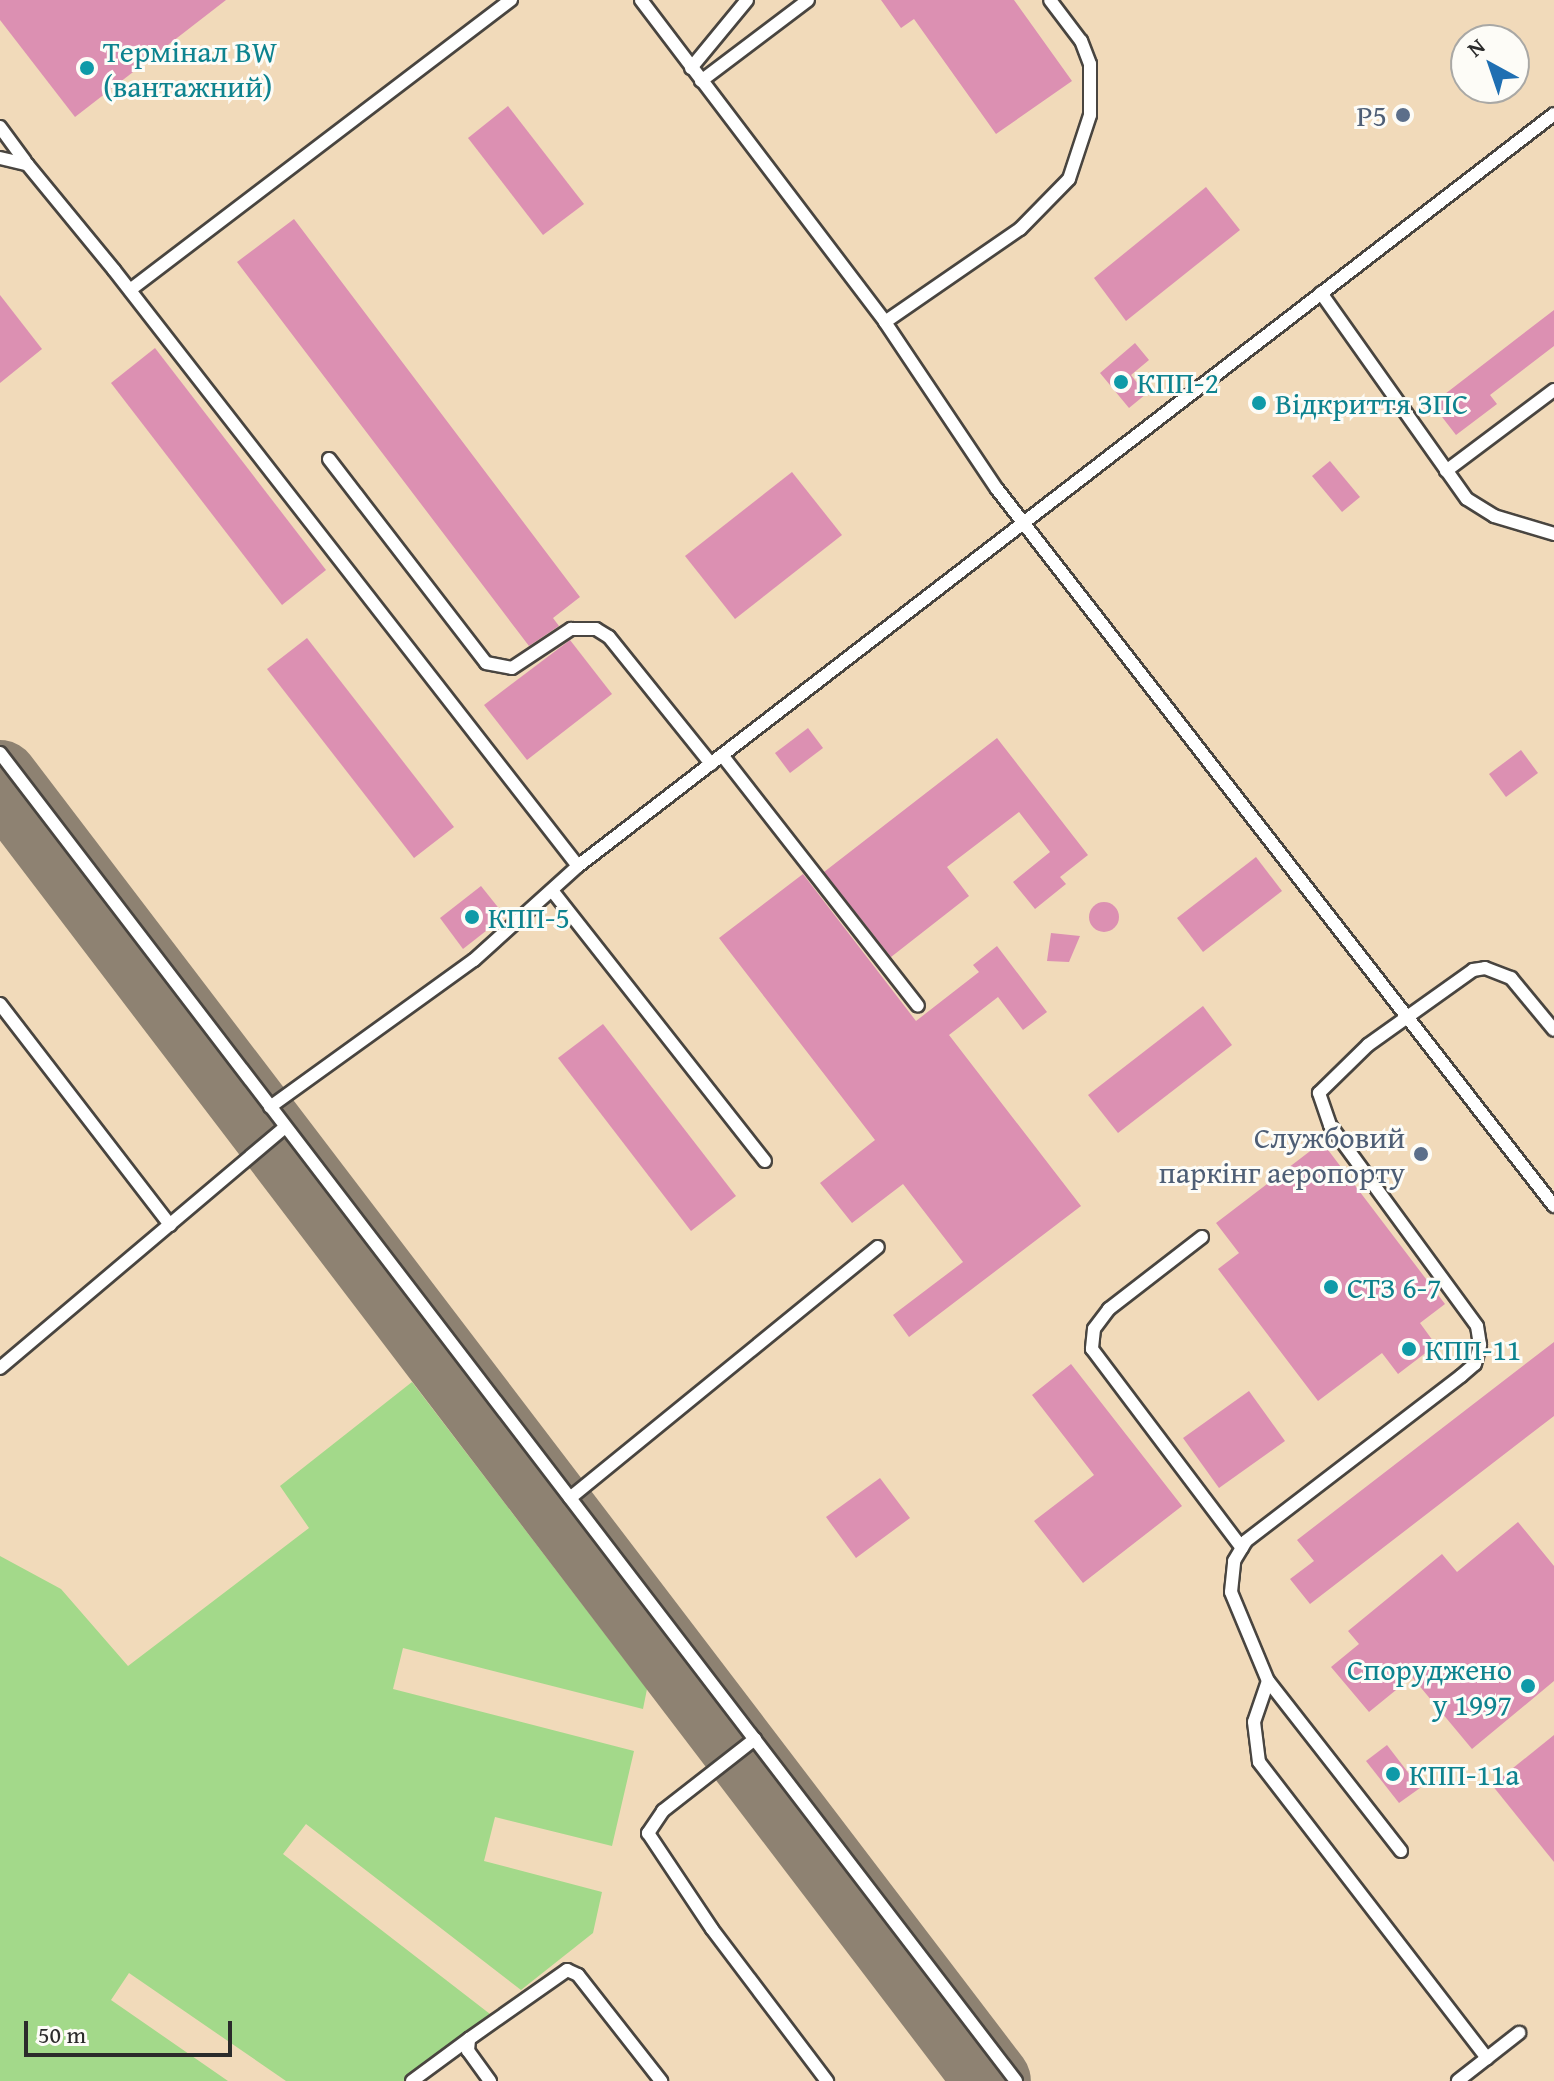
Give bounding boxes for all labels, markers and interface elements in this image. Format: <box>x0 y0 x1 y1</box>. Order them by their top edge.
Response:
north arrow <box>1450 24 1530 104</box>
text: N <box>1460 30 1492 64</box>
place label: Термінал BW (вантажний) <box>103 33 277 104</box>
marker: Термінал BW (вантажний) <box>78 59 96 77</box>
place label: P5 <box>1356 97 1387 133</box>
marker: P5 <box>1394 106 1412 124</box>
place label: КПП-2 <box>1137 364 1219 400</box>
marker: КПП-2 <box>1112 373 1130 391</box>
place label: Відкриття ЗПС <box>1275 385 1468 421</box>
marker: Відкриття ЗПС <box>1250 394 1268 412</box>
place label: КПП-5 <box>488 899 570 935</box>
marker: КПП-5 <box>463 908 481 926</box>
place label: Службовий паркінг аеропорту <box>1159 1119 1405 1190</box>
marker: Службовий паркінг аеропорту <box>1412 1145 1430 1163</box>
place label: СТЗ 6-7 <box>1347 1269 1441 1305</box>
marker: СТЗ 6-7 <box>1322 1278 1340 1296</box>
place label: КПП-11 <box>1425 1331 1521 1367</box>
marker: КПП-11 <box>1400 1340 1418 1358</box>
place label: Споруджено у 1997 <box>1347 1651 1512 1722</box>
marker: Споруджено у 1997 <box>1519 1677 1537 1695</box>
place label: КПП-11а <box>1409 1756 1520 1792</box>
marker: КПП-11а <box>1384 1765 1402 1783</box>
scale bar <box>28 2005 236 2055</box>
text: 50 m <box>38 2017 86 2052</box>

